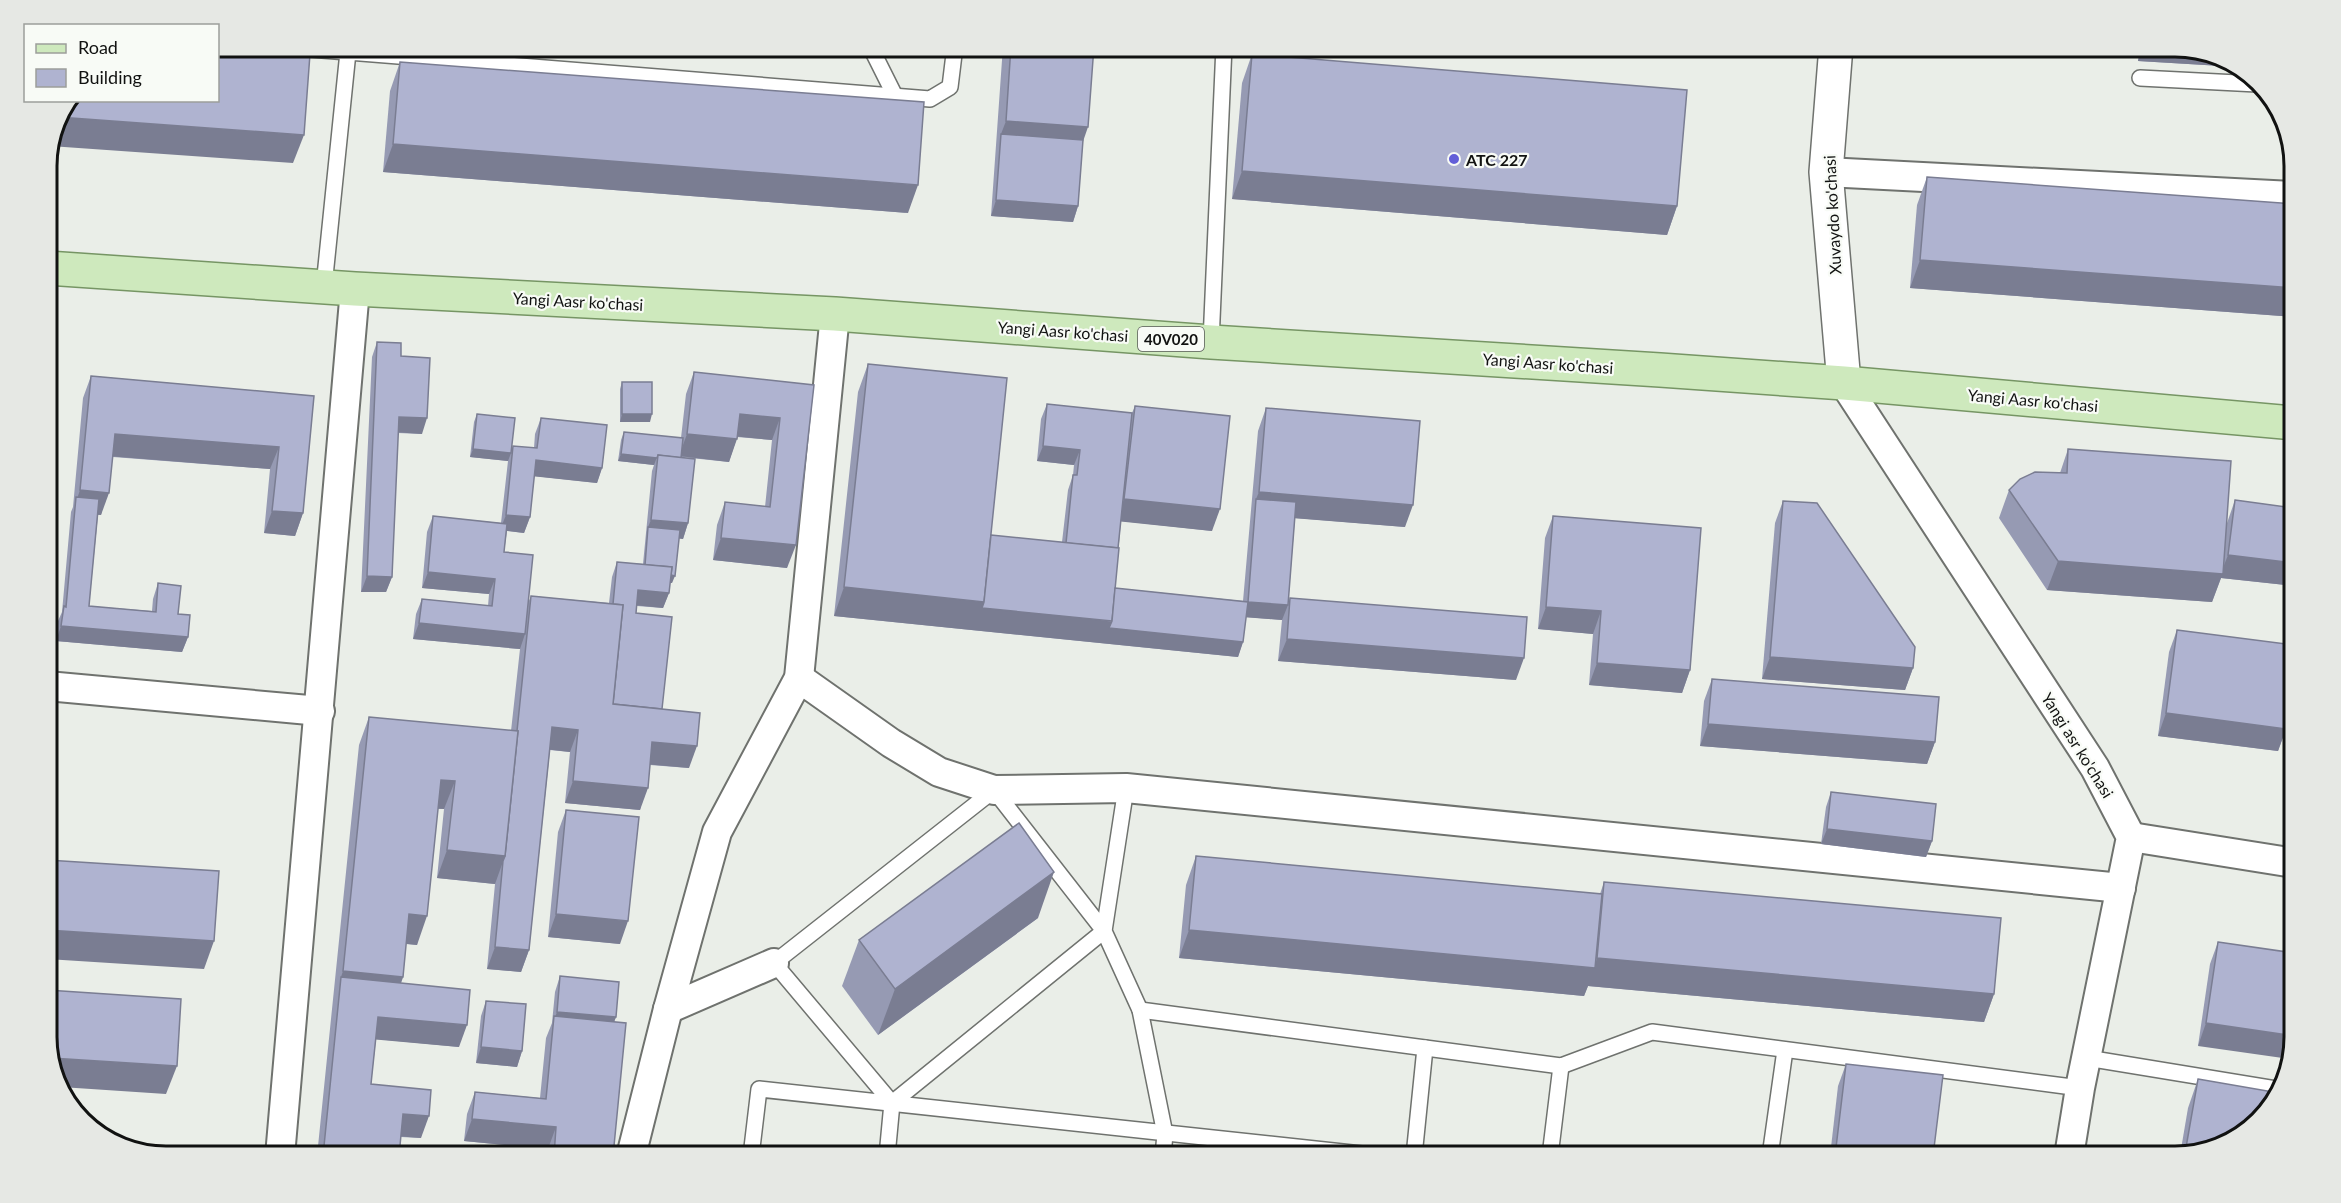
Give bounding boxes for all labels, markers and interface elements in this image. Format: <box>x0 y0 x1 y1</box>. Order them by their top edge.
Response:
legend <box>24 24 219 102</box>
text: Road <box>78 36 118 58</box>
text: Building <box>78 66 142 88</box>
place label: АТС 227 <box>1465 150 1528 169</box>
marker: АТС 227 <box>1447 152 1461 166</box>
street label: Xuvaydo ko'chasi <box>1819 155 1845 275</box>
street label: Yangi Aasr ko'chasi <box>512 288 644 314</box>
street label: Yangi Aasr ko'chasi <box>997 317 1129 345</box>
road number: 40V020 <box>1138 327 1204 351</box>
street label: Yangi Aasr ko'chasi <box>1482 349 1614 377</box>
street label: Yangi Aasr ko'chasi <box>1967 385 2099 415</box>
street label: Yangi asr ko'chasi <box>2038 689 2118 801</box>

